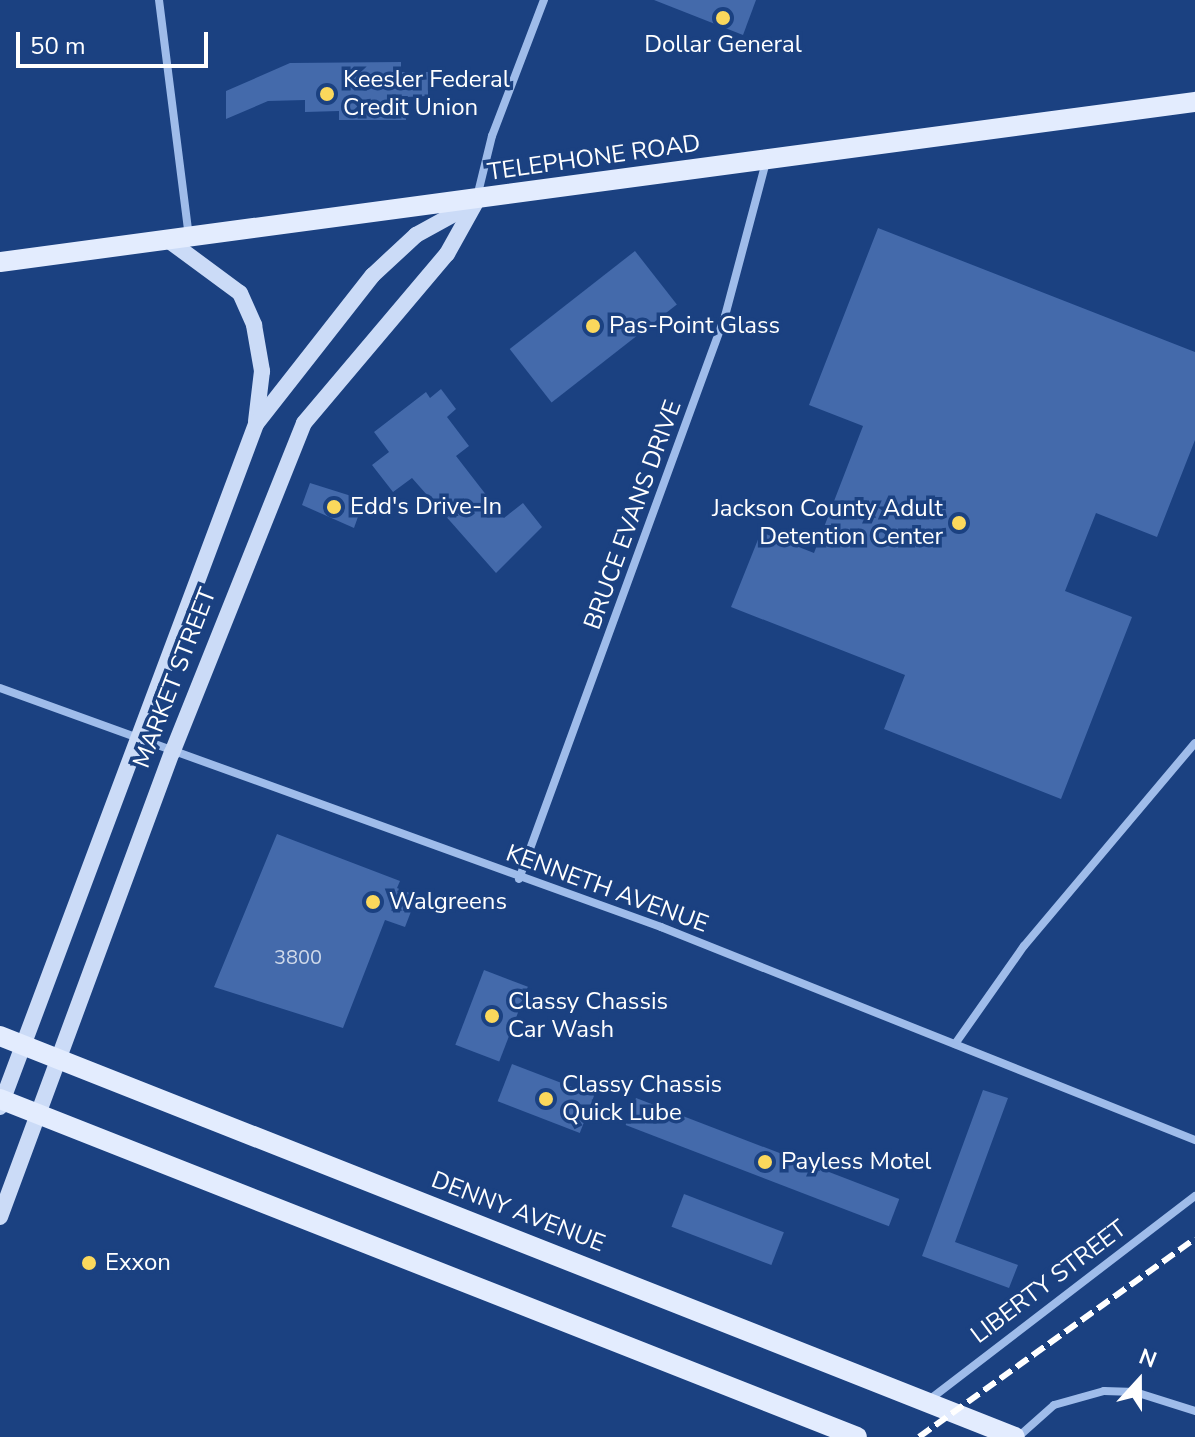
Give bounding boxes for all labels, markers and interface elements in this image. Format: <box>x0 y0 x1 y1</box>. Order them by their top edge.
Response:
marker: Dollar General <box>714 9 732 27</box>
scale bar <box>20 16 212 66</box>
text: 50 m <box>30 30 86 62</box>
place label: Dollar General <box>644 31 802 59</box>
place label: Keesler Federal Credit Union <box>343 66 510 122</box>
marker: Keesler Federal Credit Union <box>318 85 336 103</box>
street label: TELEPHONE ROAD <box>486 129 702 187</box>
place label: Pas-Point Glass <box>609 312 780 340</box>
marker: Pas-Point Glass <box>584 317 602 335</box>
street label: BRUCE EVANS DRIVE <box>578 396 688 634</box>
place label: Edd's Drive-In <box>350 493 502 521</box>
place label: Jackson County Adult Detention Center <box>712 495 943 551</box>
marker: Edd's Drive-In <box>325 498 343 516</box>
marker: Jackson County Adult Detention Center <box>950 514 968 532</box>
street label: MARKET STREET <box>127 584 223 772</box>
street label: KENNETH AVENUE <box>502 839 712 939</box>
place label: Walgreens <box>389 888 507 916</box>
marker: Walgreens <box>364 893 382 911</box>
house number: 3800 <box>274 945 322 969</box>
place label: Classy Chassis Car Wash <box>508 988 668 1044</box>
marker: Classy Chassis Car Wash <box>483 1007 501 1025</box>
place label: Classy Chassis Quick Lube <box>562 1071 722 1127</box>
marker: Classy Chassis Quick Lube <box>537 1090 555 1108</box>
place label: Payless Motel <box>781 1148 931 1176</box>
marker: Payless Motel <box>756 1153 774 1171</box>
street label: DENNY AVENUE <box>427 1166 609 1258</box>
street label: LIBERTY STREET <box>966 1214 1132 1350</box>
place label: Exxon <box>105 1249 171 1277</box>
marker: Exxon <box>80 1254 98 1272</box>
north arrow <box>1099 1341 1179 1421</box>
text: N <box>1135 1342 1161 1376</box>

